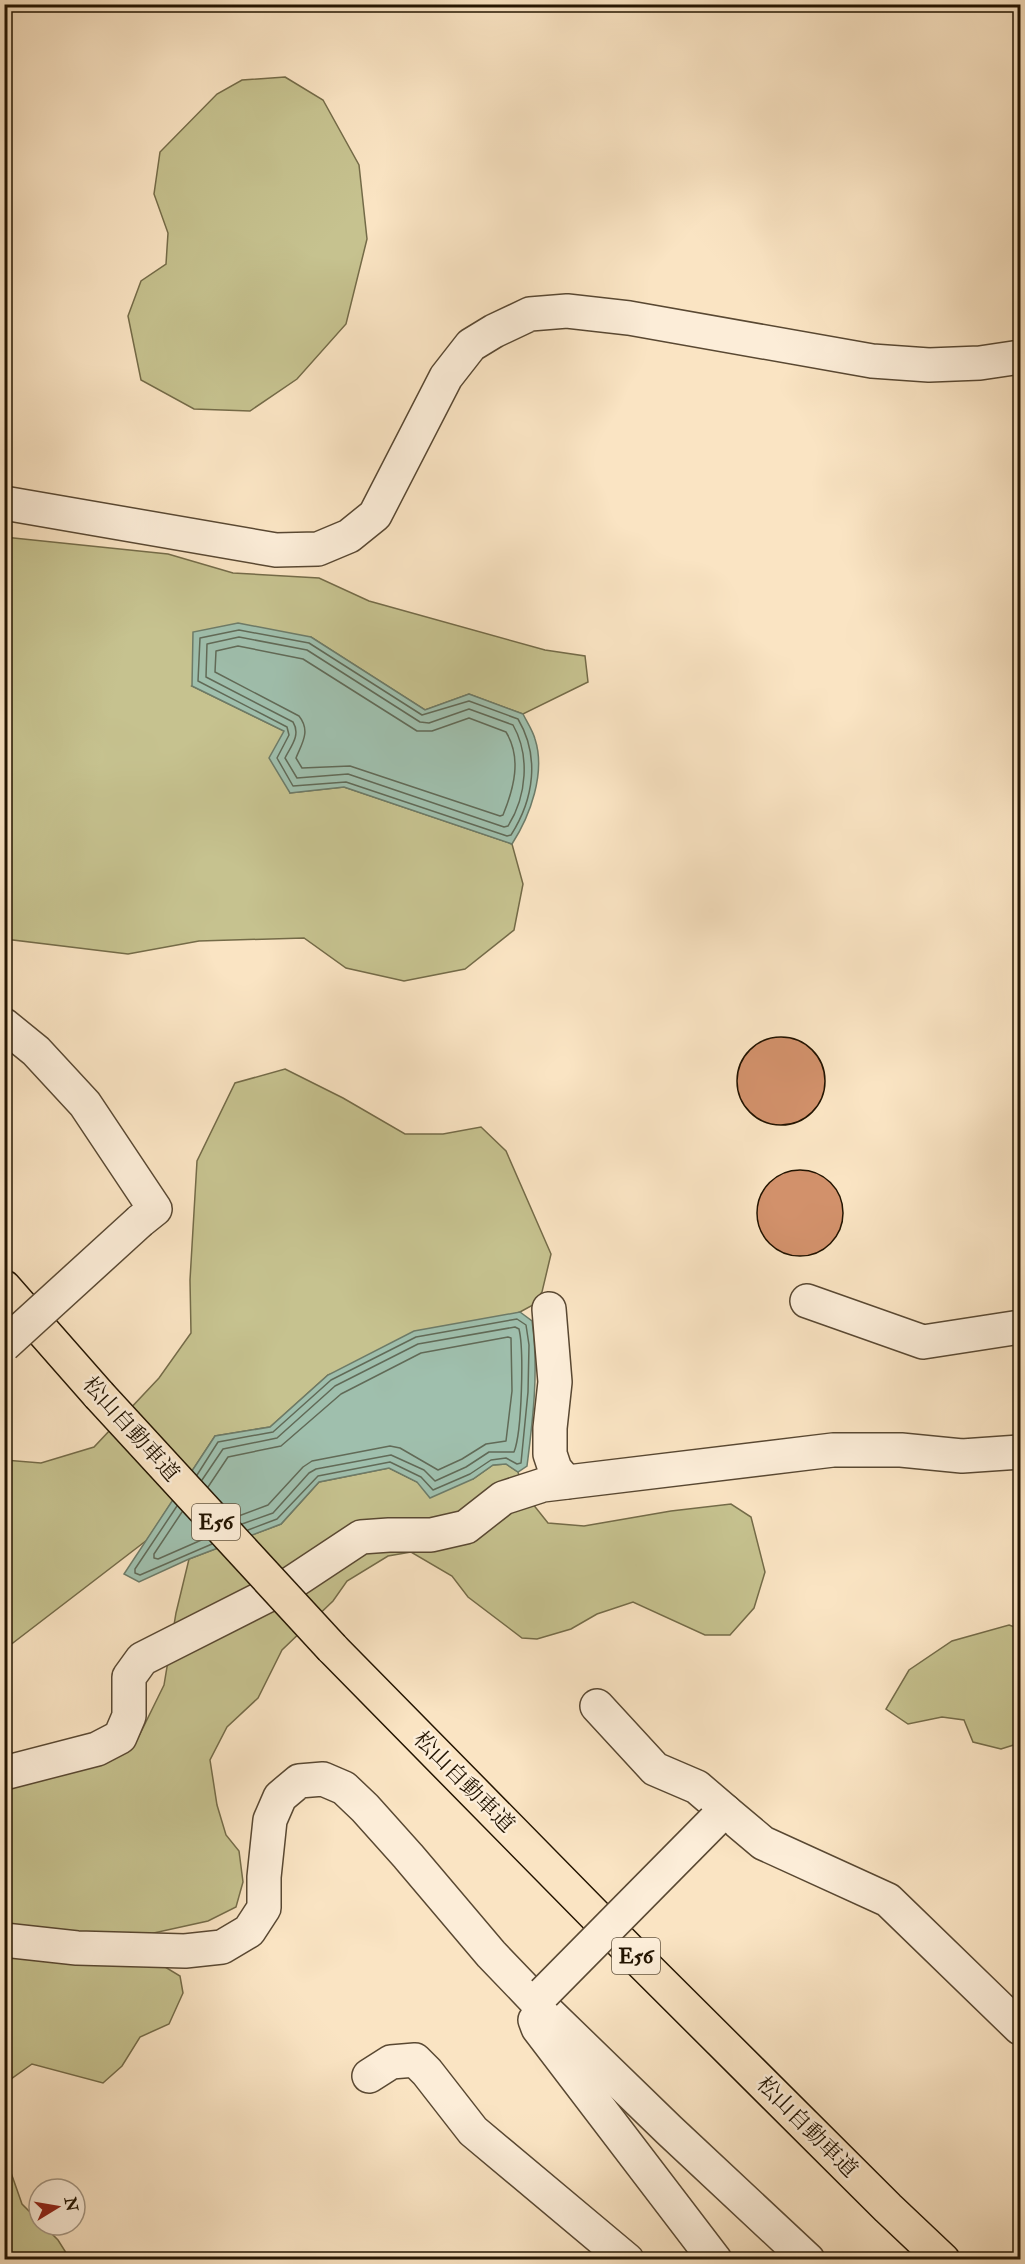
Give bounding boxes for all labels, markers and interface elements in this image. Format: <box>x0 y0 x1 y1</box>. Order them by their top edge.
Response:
street label: 松山自動車道 <box>76 1371 186 1487</box>
road number: E56 <box>192 1504 240 1540</box>
street label: 松山自動車道 <box>407 1725 521 1839</box>
road number: E56 <box>612 1938 660 1974</box>
street label: 松山自動車道 <box>750 2070 864 2184</box>
north arrow <box>27 2177 87 2237</box>
text: N <box>59 2194 82 2214</box>

